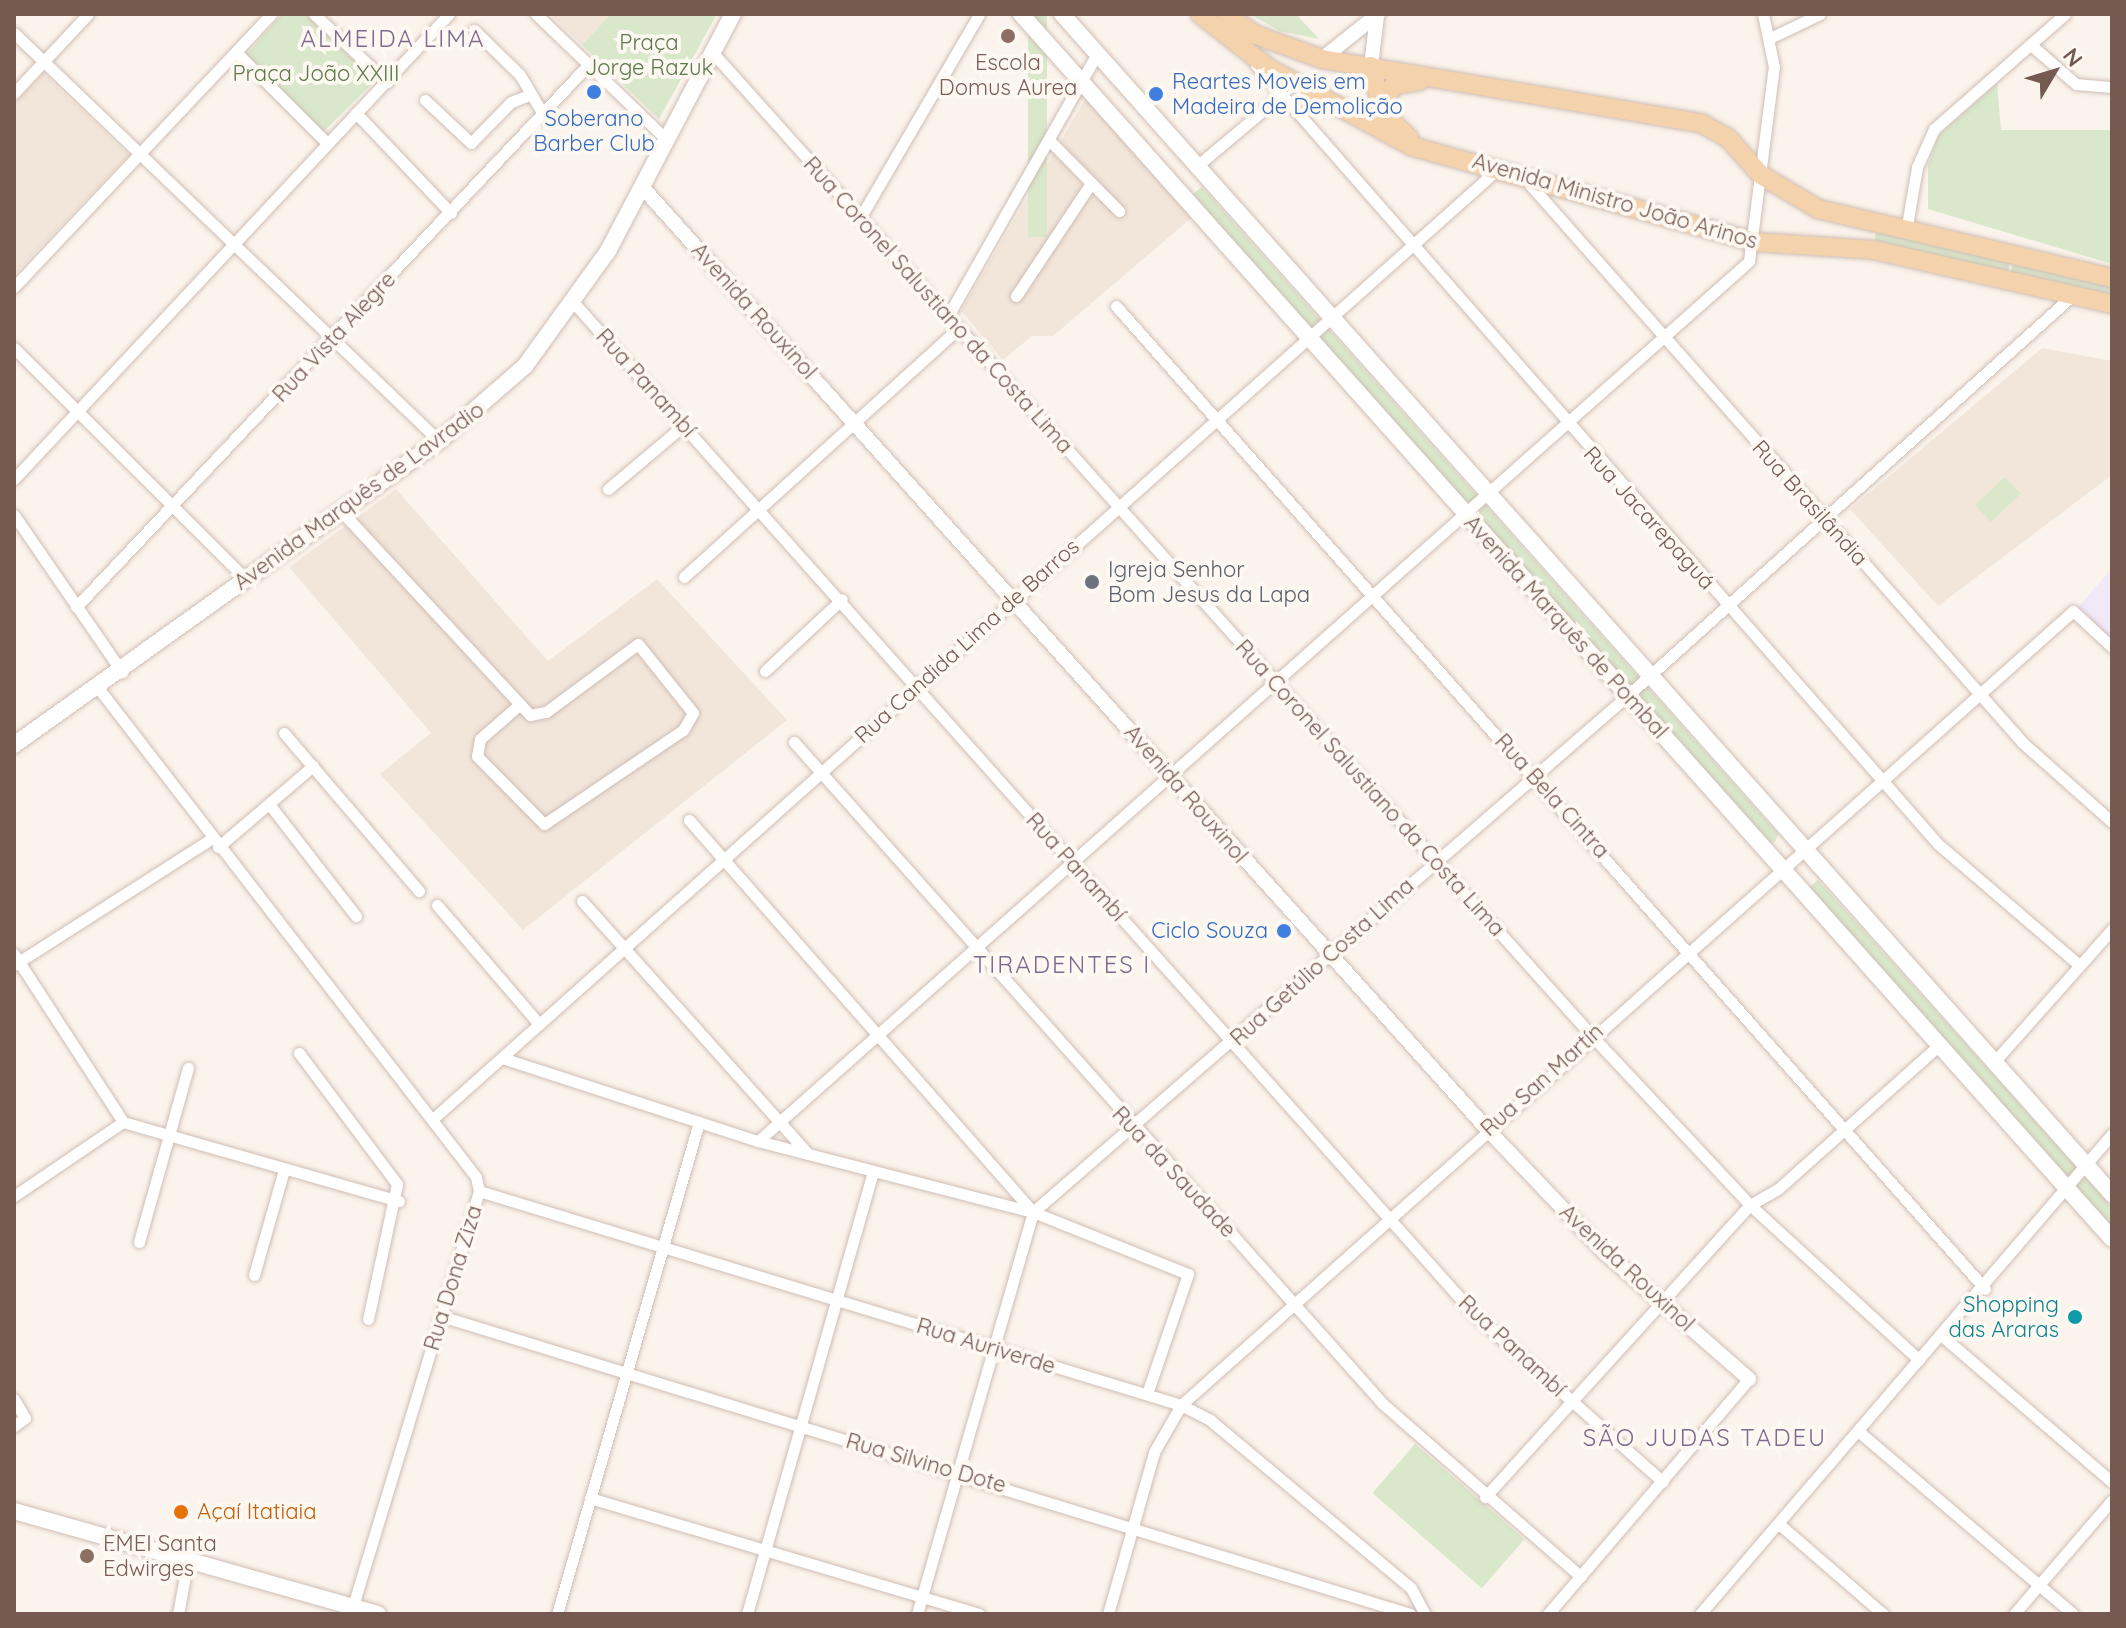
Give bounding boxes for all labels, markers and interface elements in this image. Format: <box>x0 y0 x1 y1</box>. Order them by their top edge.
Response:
district label: ALMEIDA LIMA <box>300 25 486 53</box>
marker: Escola Domus Aurea <box>999 27 1017 45</box>
park label: Praça Jorge Razuk <box>585 29 713 80</box>
north arrow <box>2014 32 2094 112</box>
text: N <box>2057 42 2089 72</box>
place label: Escola Domus Aurea <box>939 49 1077 100</box>
park label: Praça João XXIII <box>232 61 400 87</box>
place label: Reartes Moveis em Madeira de Demolição <box>1172 68 1403 120</box>
marker: Soberano Barber Club <box>585 83 603 101</box>
marker: Reartes Moveis em Madeira de Demolição <box>1147 85 1165 103</box>
place label: Soberano Barber Club <box>533 105 655 156</box>
street label: Avenida Ministro João Arinos <box>1469 148 1761 254</box>
street label: Rua Coronel Salustiano da Costa Lima <box>798 151 1078 459</box>
street label: Avenida Rouxinol <box>686 237 822 385</box>
street label: Rua Vista Alegre <box>267 266 401 408</box>
street label: Rua Panambí <box>590 323 702 443</box>
street label: Avenida Marquês de Lavradio <box>229 396 489 596</box>
street label: Rua Brasilândia <box>1747 435 1873 571</box>
street label: Rua Jacarepaguá <box>1578 441 1720 595</box>
street label: Avenida Marquês de Pombal <box>1459 510 1673 744</box>
street label: Rua Candida Lima de Barros <box>849 533 1085 749</box>
place label: Igreja Senhor Bom Jesus da Lapa <box>1108 556 1310 608</box>
marker: Igreja Senhor Bom Jesus da Lapa <box>1083 573 1101 591</box>
street label: Rua Coronel Salustiano da Costa Lima <box>1230 634 1510 942</box>
street label: Avenida Rouxinol <box>1119 719 1253 869</box>
street label: Rua Bela Cintra <box>1489 728 1615 864</box>
street label: Rua Panambí <box>1020 807 1132 927</box>
street label: Rua Getúlio Costa Lima <box>1225 873 1419 1051</box>
place label: Ciclo Souza <box>1151 918 1268 944</box>
marker: Ciclo Souza <box>1275 922 1293 940</box>
district label: TIRADENTES I <box>973 951 1151 979</box>
street label: Rua San Martín <box>1475 1018 1609 1142</box>
street label: Rua da Saudade <box>1107 1101 1241 1243</box>
street label: Avenida Rouxinol <box>1554 1199 1700 1337</box>
street label: Rua Dona Ziza <box>418 1202 488 1354</box>
street label: Rua Panambí <box>1453 1290 1571 1402</box>
place label: Shopping das Araras <box>1948 1291 2059 1342</box>
marker: Shopping das Araras <box>2066 1308 2084 1326</box>
street label: Rua Auriverde <box>913 1312 1059 1380</box>
district label: SÃO JUDAS TADEU <box>1583 1424 1827 1452</box>
street label: Rua Silvino Dote <box>843 1428 1009 1498</box>
place label: Açaí Itatiaia <box>197 1499 317 1525</box>
marker: Açaí Itatiaia <box>172 1503 190 1521</box>
place label: EMEI Santa Edwirges <box>103 1530 217 1582</box>
marker: EMEI Santa Edwirges <box>78 1547 96 1565</box>

